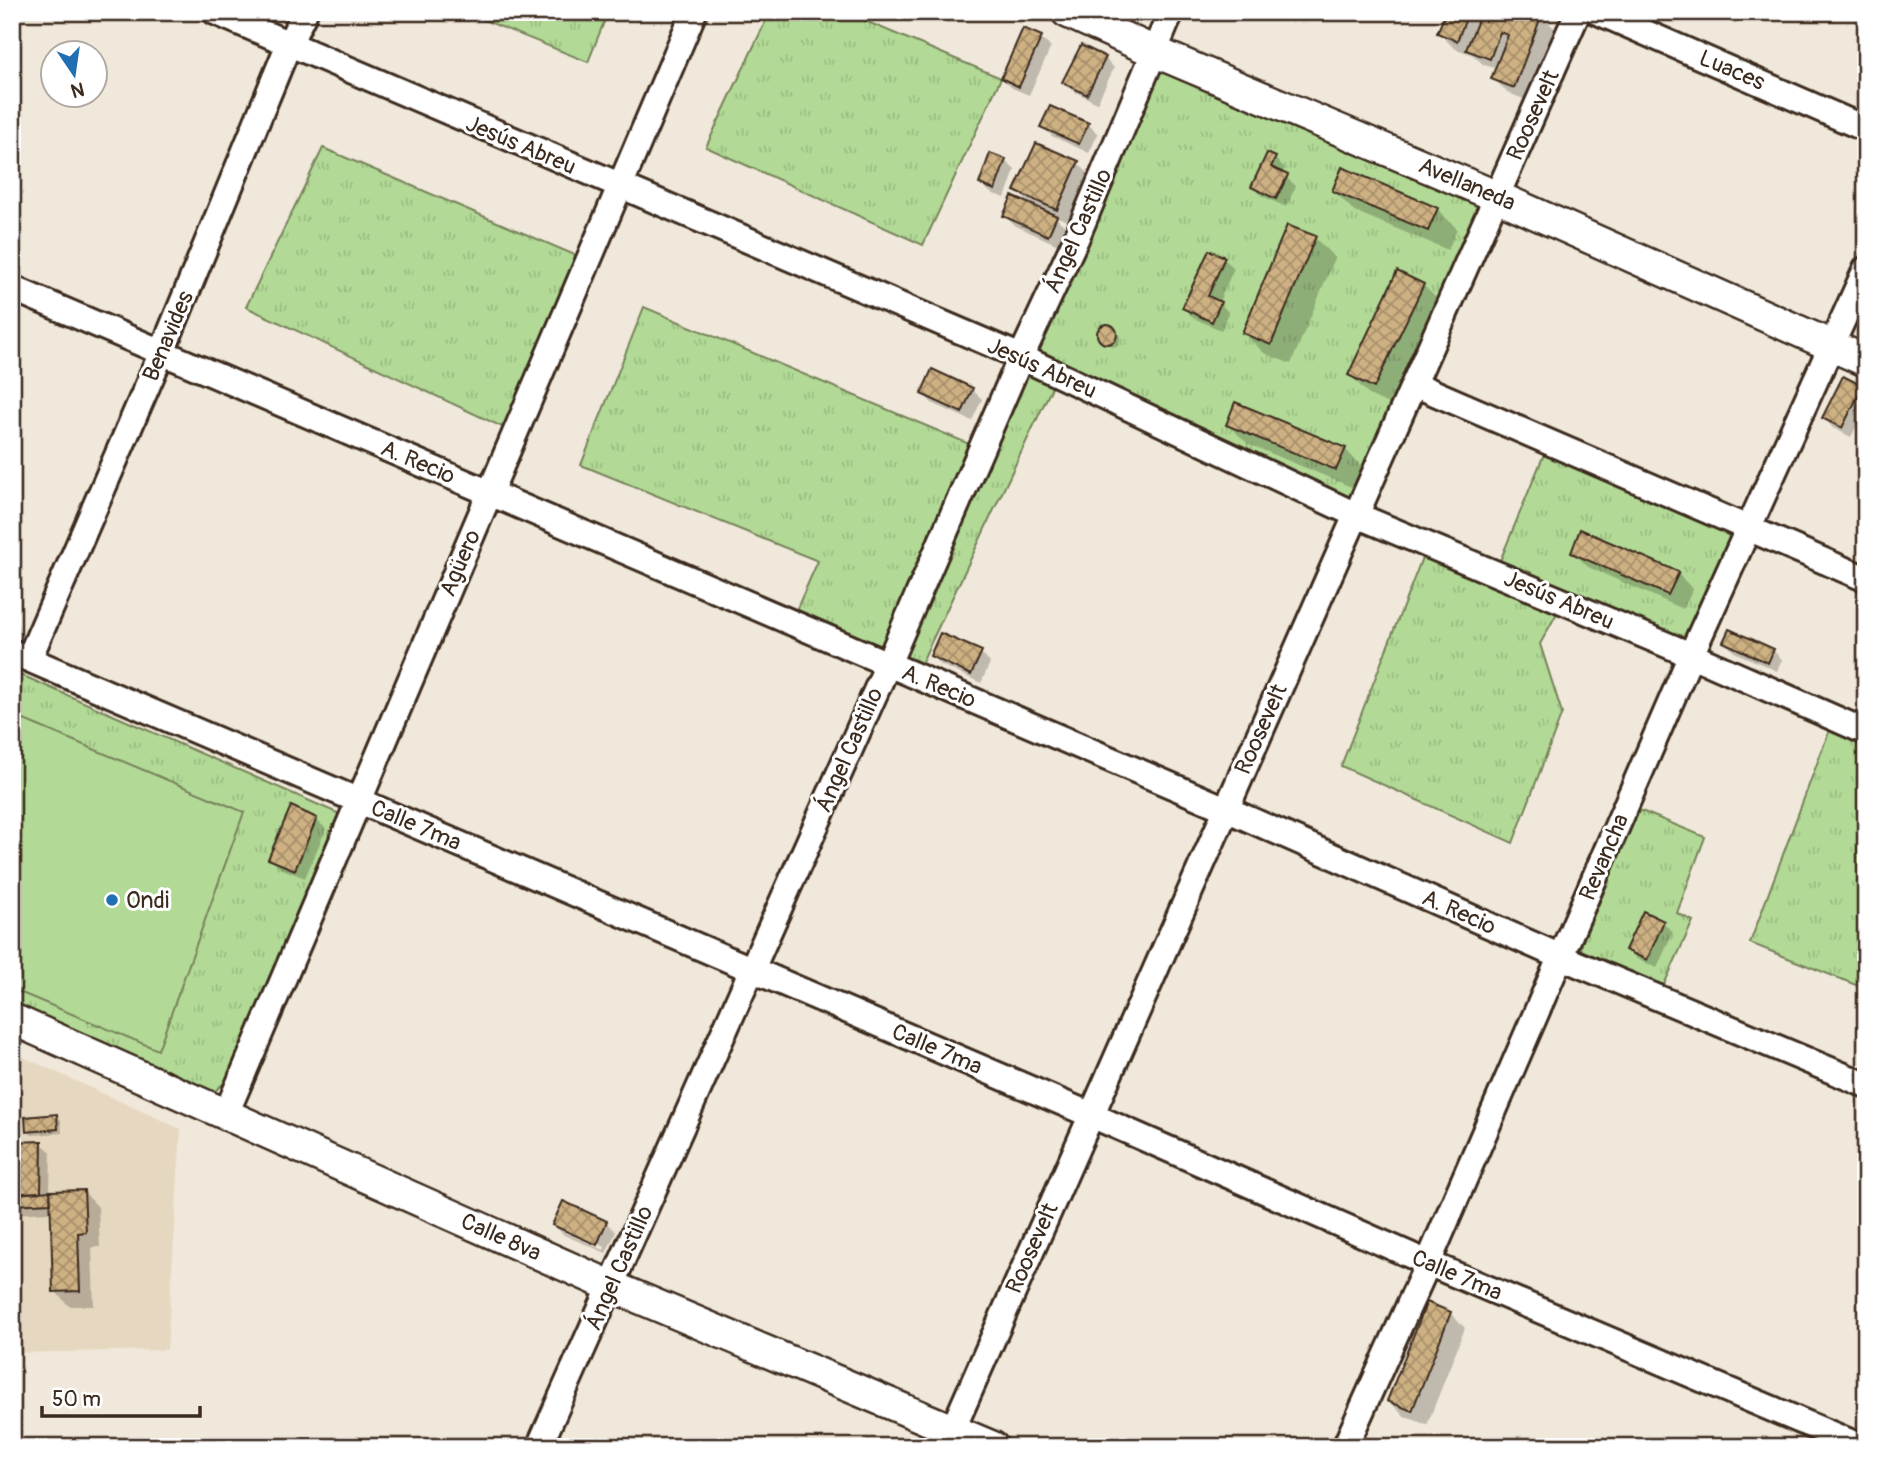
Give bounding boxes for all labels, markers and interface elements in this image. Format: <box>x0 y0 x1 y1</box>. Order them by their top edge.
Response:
north arrow <box>38 38 108 108</box>
street label: Luaces <box>1695 43 1769 97</box>
street label: Roosevelt <box>1500 65 1566 165</box>
text: N <box>68 76 87 103</box>
street label: Jesús Abreu <box>462 109 580 181</box>
street label: Avellaneda <box>1414 151 1520 217</box>
street label: Ángel Castillo <box>1038 164 1118 298</box>
street label: Benavides <box>136 287 200 385</box>
street label: Jesús Abreu <box>983 331 1101 405</box>
street label: A. Recio <box>377 433 459 491</box>
street label: Agüero <box>433 525 487 601</box>
street label: Jesús Abreu <box>1500 564 1618 636</box>
street label: A. Recio <box>898 657 980 715</box>
street label: Roosevelt <box>1228 679 1294 779</box>
street label: Ángel Castillo <box>809 683 889 817</box>
street label: Calle 7ma <box>366 793 466 857</box>
street label: Revancha <box>1573 809 1635 905</box>
street label: A. Recio <box>1418 883 1500 941</box>
place label: Ondi <box>126 886 169 915</box>
marker: Ondi <box>104 892 120 908</box>
street label: Calle 7ma <box>887 1017 987 1081</box>
street label: Roosevelt <box>999 1198 1065 1298</box>
street label: Ángel Castillo <box>579 1201 659 1335</box>
street label: Calle 8va <box>456 1207 546 1267</box>
street label: Calle 7ma <box>1407 1243 1507 1307</box>
scale bar <box>42 1375 200 1419</box>
text: 50 m <box>52 1386 101 1413</box>

